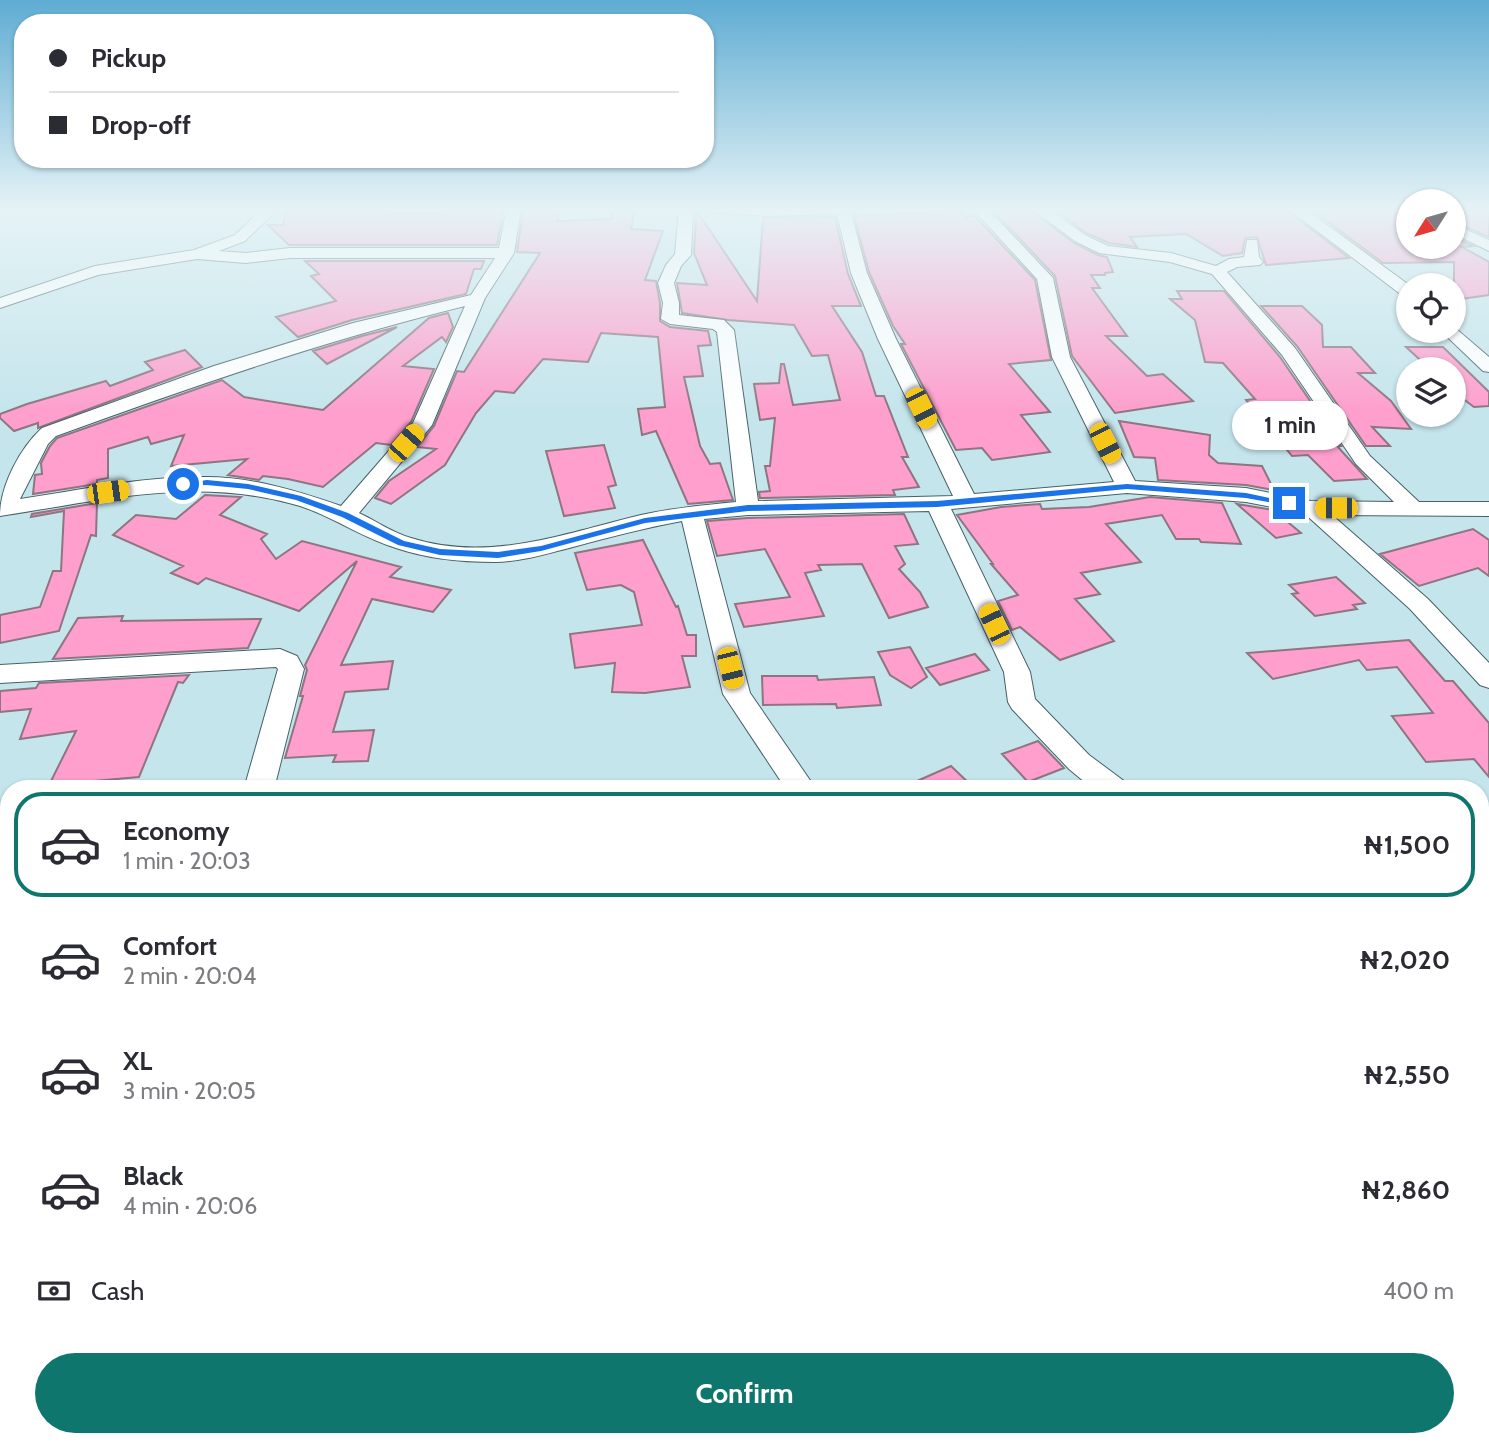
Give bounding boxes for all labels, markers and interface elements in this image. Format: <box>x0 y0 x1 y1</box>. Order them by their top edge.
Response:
text: Pickup <box>91 42 166 74</box>
text: Drop-off <box>91 109 191 141</box>
north arrow <box>1396 189 1466 259</box>
map controls <box>1396 189 1466 427</box>
button: locate <box>1396 273 1466 343</box>
button: layers <box>1396 357 1466 427</box>
car <box>903 385 940 431</box>
callout: 1 min <box>1231 402 1347 450</box>
text: 1 min <box>1264 411 1316 439</box>
car <box>385 420 428 466</box>
car <box>1087 420 1124 466</box>
route start <box>167 468 199 500</box>
car <box>86 479 131 505</box>
route end <box>1273 487 1305 519</box>
car <box>1316 498 1358 519</box>
car <box>976 601 1013 647</box>
car <box>715 645 746 691</box>
icon: car <box>39 813 102 876</box>
text: Economy <box>123 815 229 847</box>
text: ₦1,500 <box>1363 829 1450 861</box>
text: 1 min · 20:03 <box>123 847 251 875</box>
icon: car <box>39 928 102 991</box>
text: Comfort <box>123 930 217 962</box>
text: ₦2,020 <box>1359 944 1450 976</box>
text: 2 min · 20:04 <box>123 962 256 990</box>
icon: car <box>39 1043 102 1106</box>
text: XL <box>123 1045 152 1077</box>
text: ₦2,550 <box>1363 1059 1450 1091</box>
text: 3 min · 20:05 <box>123 1077 256 1105</box>
icon: car <box>39 1158 102 1221</box>
text: Black <box>123 1160 183 1192</box>
text: ₦2,860 <box>1361 1174 1450 1206</box>
text: 4 min · 20:06 <box>123 1192 257 1220</box>
icon: cash <box>35 1272 73 1310</box>
text: Cash <box>91 1275 144 1307</box>
text: 400 m <box>1383 1277 1454 1305</box>
button: Confirm <box>35 1353 1454 1433</box>

